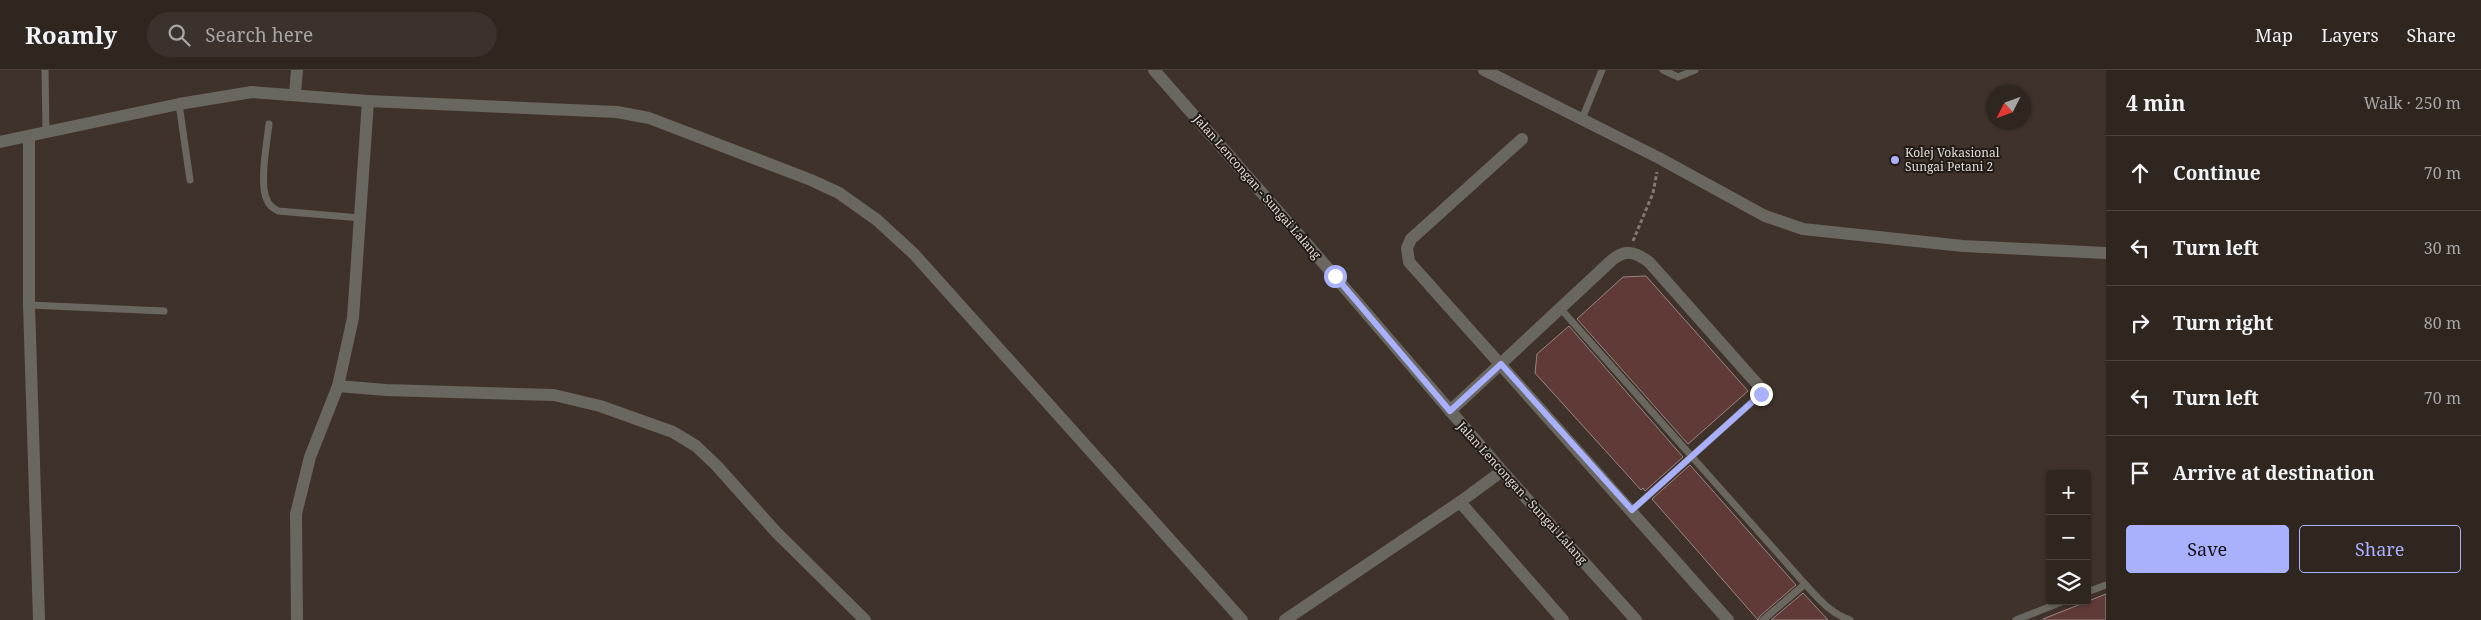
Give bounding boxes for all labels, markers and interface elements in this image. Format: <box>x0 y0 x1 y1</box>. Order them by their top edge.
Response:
search box <box>147 12 497 57</box>
text: Roamly <box>25 18 117 51</box>
icon: search <box>165 21 193 49</box>
text: Search here <box>205 22 313 48</box>
text: Map <box>2255 23 2293 47</box>
text: Layers <box>2321 23 2379 47</box>
text: Share <box>2407 23 2456 47</box>
north arrow <box>1986 85 2031 130</box>
text: 4 min <box>2126 89 2185 117</box>
text: Walk · 250 m <box>2364 92 2461 114</box>
street label: Jalan Lencongan - Sungai Lalang <box>1189 110 1325 263</box>
place label: Kolej Vokasional Sungai Petani 2 <box>1905 144 2000 175</box>
marker: Kolej Vokasional Sungai Petani 2 <box>1889 154 1901 166</box>
icon: ahead <box>2126 159 2154 187</box>
text: Continue <box>2173 160 2261 186</box>
text: 70 m <box>2424 162 2461 184</box>
icon: left <box>2126 234 2154 262</box>
text: Turn left <box>2173 235 2259 261</box>
text: 30 m <box>2424 237 2461 259</box>
route start <box>1324 265 1347 288</box>
icon: right <box>2126 309 2154 337</box>
text: Turn right <box>2173 310 2273 336</box>
text: 80 m <box>2424 312 2461 334</box>
route end <box>1750 383 1773 406</box>
icon: left <box>2126 384 2154 412</box>
text: Turn left <box>2173 385 2259 411</box>
text: 70 m <box>2424 387 2461 409</box>
street label: Jalan Lencongan - Sungai Lalang <box>1453 417 1591 568</box>
icon: arrive <box>2126 459 2154 487</box>
text: Arrive at destination <box>2173 460 2375 486</box>
map controls <box>2046 470 2091 605</box>
button: + <box>2046 470 2091 515</box>
button: − <box>2046 515 2091 560</box>
button: Save <box>2126 525 2289 573</box>
button: Share <box>2299 525 2461 573</box>
button: layers <box>2046 560 2091 605</box>

